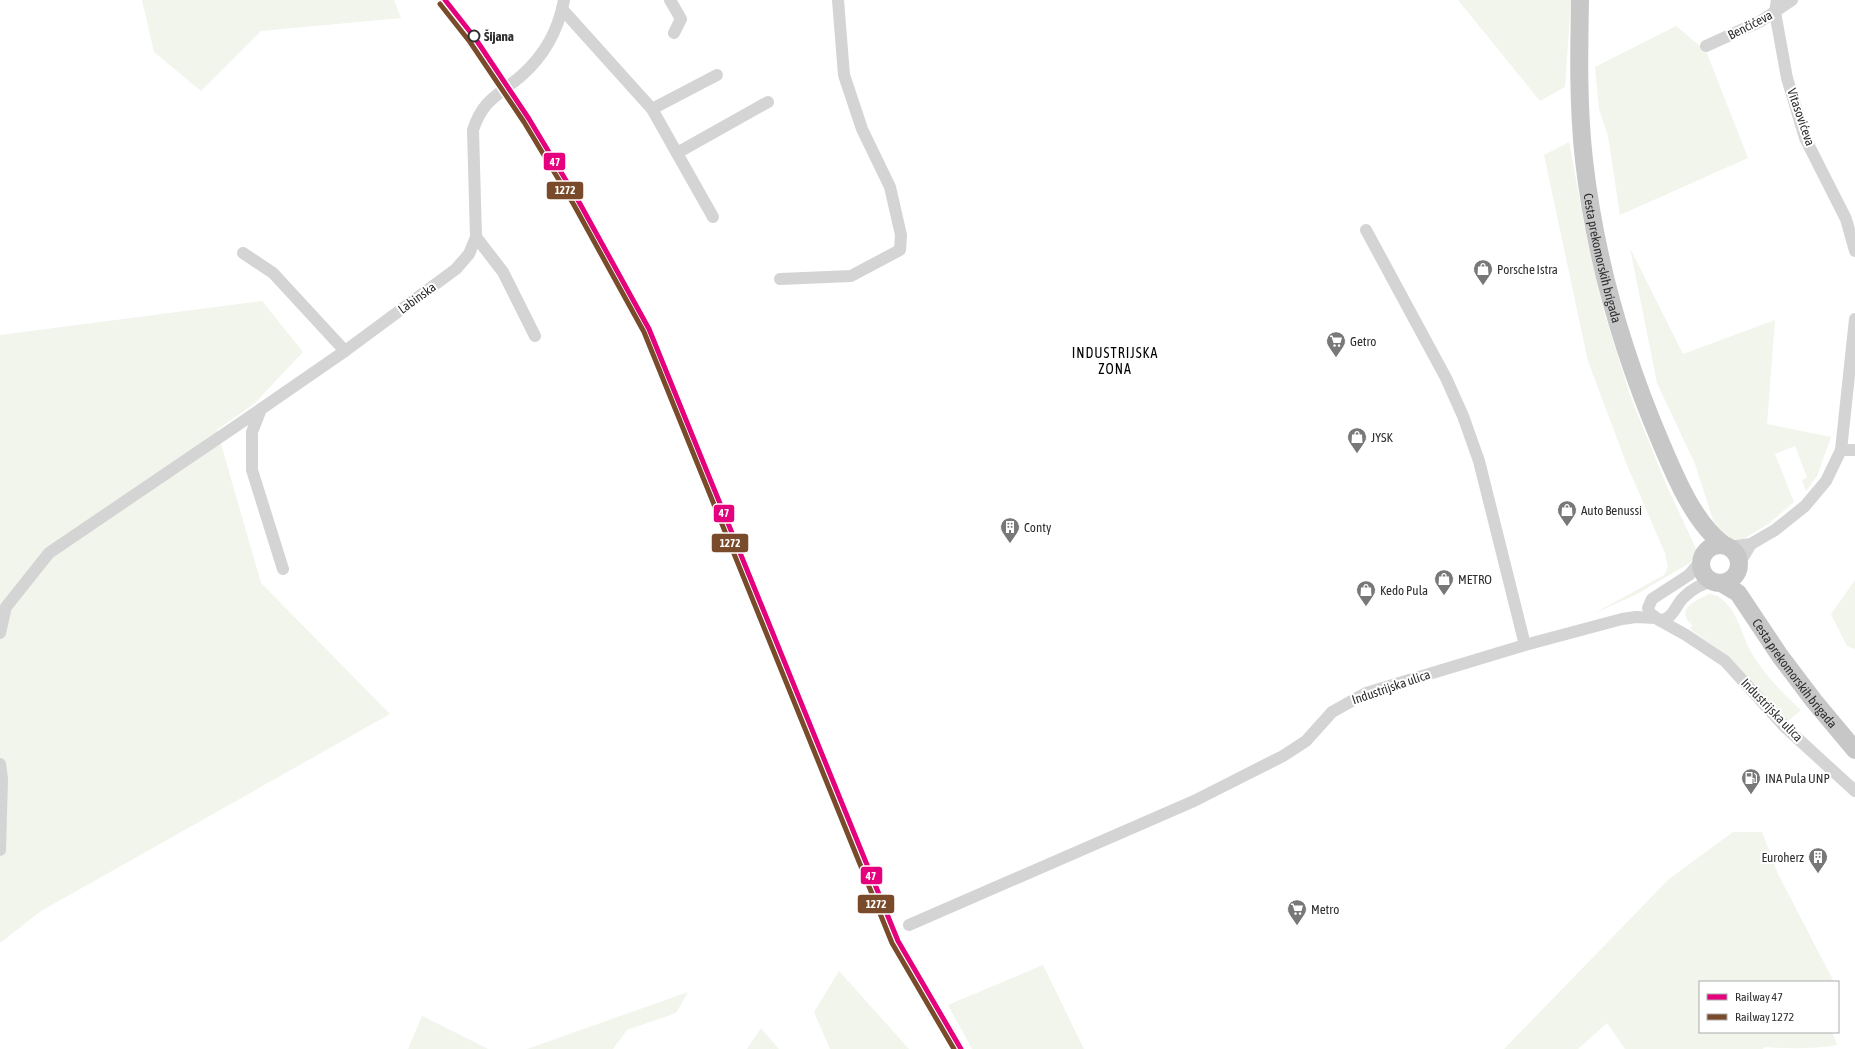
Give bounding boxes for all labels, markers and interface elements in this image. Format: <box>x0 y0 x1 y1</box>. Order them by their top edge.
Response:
street label: Benčićeva <box>1725 7 1775 43</box>
marker: Šijana <box>467 29 481 43</box>
place label: Šijana <box>484 29 514 44</box>
street label: Vitasovićeva <box>1784 86 1818 148</box>
line badge: 47 <box>543 152 566 171</box>
text: 47 <box>549 156 560 168</box>
line badge: 1272 <box>546 181 584 200</box>
text: 1272 <box>555 184 575 196</box>
street label: Cesta prekomorskih brigada <box>1581 192 1625 325</box>
shop icon: Porsche Istra <box>1472 258 1494 286</box>
place label: Porsche Istra <box>1497 262 1558 277</box>
street label: Labinska <box>395 279 439 317</box>
supermarket icon: Getro <box>1325 330 1347 358</box>
place label: Getro <box>1350 334 1376 349</box>
district label: INDUSTRIJSKA ZONA <box>1072 345 1158 377</box>
shop icon: JYSK <box>1346 426 1368 454</box>
place label: JYSK <box>1371 430 1393 445</box>
shop icon: Auto Benussi <box>1556 499 1578 527</box>
place label: Auto Benussi <box>1581 503 1642 518</box>
line badge: 47 <box>713 504 735 523</box>
text: 47 <box>718 507 729 519</box>
building icon: Conty <box>999 516 1021 544</box>
place label: Conty <box>1024 520 1052 535</box>
line badge: 1272 <box>711 533 749 553</box>
text: 1272 <box>720 537 740 549</box>
shop icon: METRO <box>1433 568 1455 596</box>
place label: METRO <box>1458 572 1492 587</box>
shop icon: Kedo Pula <box>1355 579 1377 607</box>
place label: Kedo Pula <box>1380 583 1428 598</box>
street label: Cesta prekomorskih brigada <box>1750 616 1841 731</box>
street label: Industrijska ulica <box>1350 667 1432 707</box>
street label: Industrijska ulica <box>1738 675 1806 745</box>
fuel station icon: INA Pula UNP <box>1740 767 1762 795</box>
place label: INA Pula UNP <box>1765 771 1830 786</box>
building icon: Euroherz <box>1807 846 1829 874</box>
place label: Euroherz <box>1762 850 1804 865</box>
line badge: 47 <box>860 866 883 885</box>
text: 47 <box>865 870 876 882</box>
line badge: 1272 <box>857 894 895 914</box>
text: 1272 <box>866 898 886 910</box>
supermarket icon: Metro <box>1286 898 1308 926</box>
place label: Metro <box>1311 902 1339 917</box>
legend <box>1699 981 1839 1033</box>
text: Railway 47 <box>1735 990 1783 1004</box>
text: Railway 1272 <box>1735 1010 1794 1024</box>

